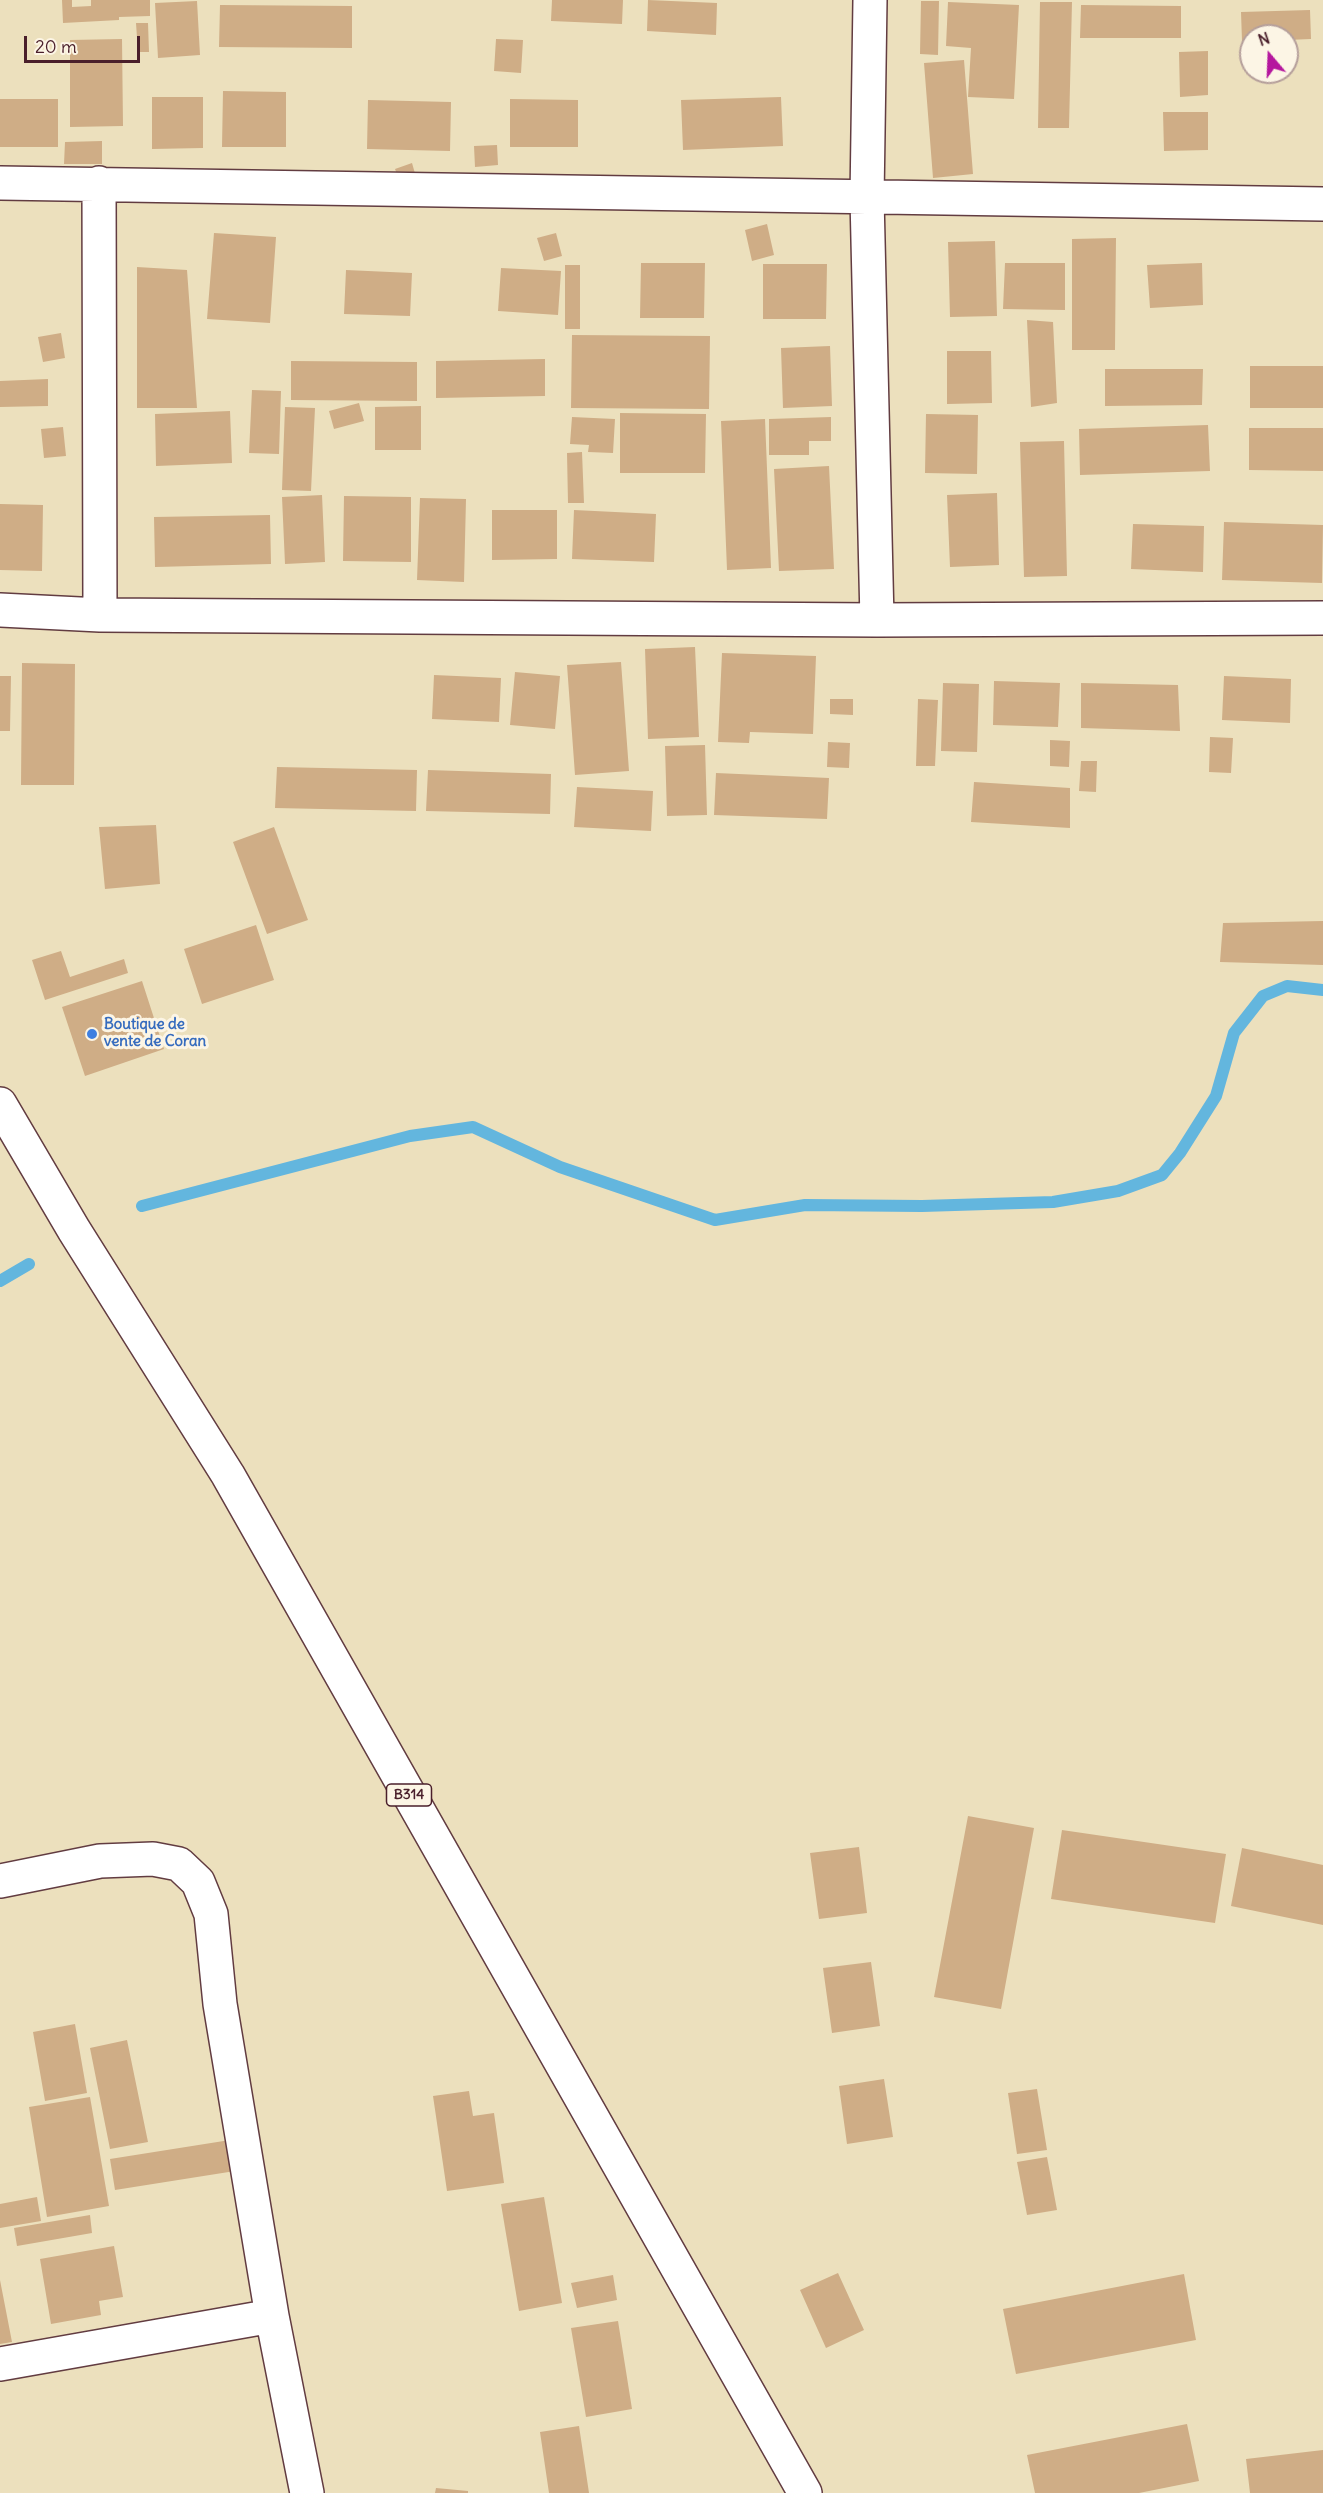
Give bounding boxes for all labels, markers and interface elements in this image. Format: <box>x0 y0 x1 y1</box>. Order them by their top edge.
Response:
scale bar <box>27 24 142 62</box>
north arrow <box>1239 24 1299 84</box>
text: N <box>1255 28 1272 50</box>
text: 20 m <box>35 35 77 58</box>
place label: Boutique de vente de Coran <box>104 1016 206 1051</box>
marker: Boutique de vente de Coran <box>85 1027 99 1041</box>
road number: B314 <box>386 1784 432 1806</box>

